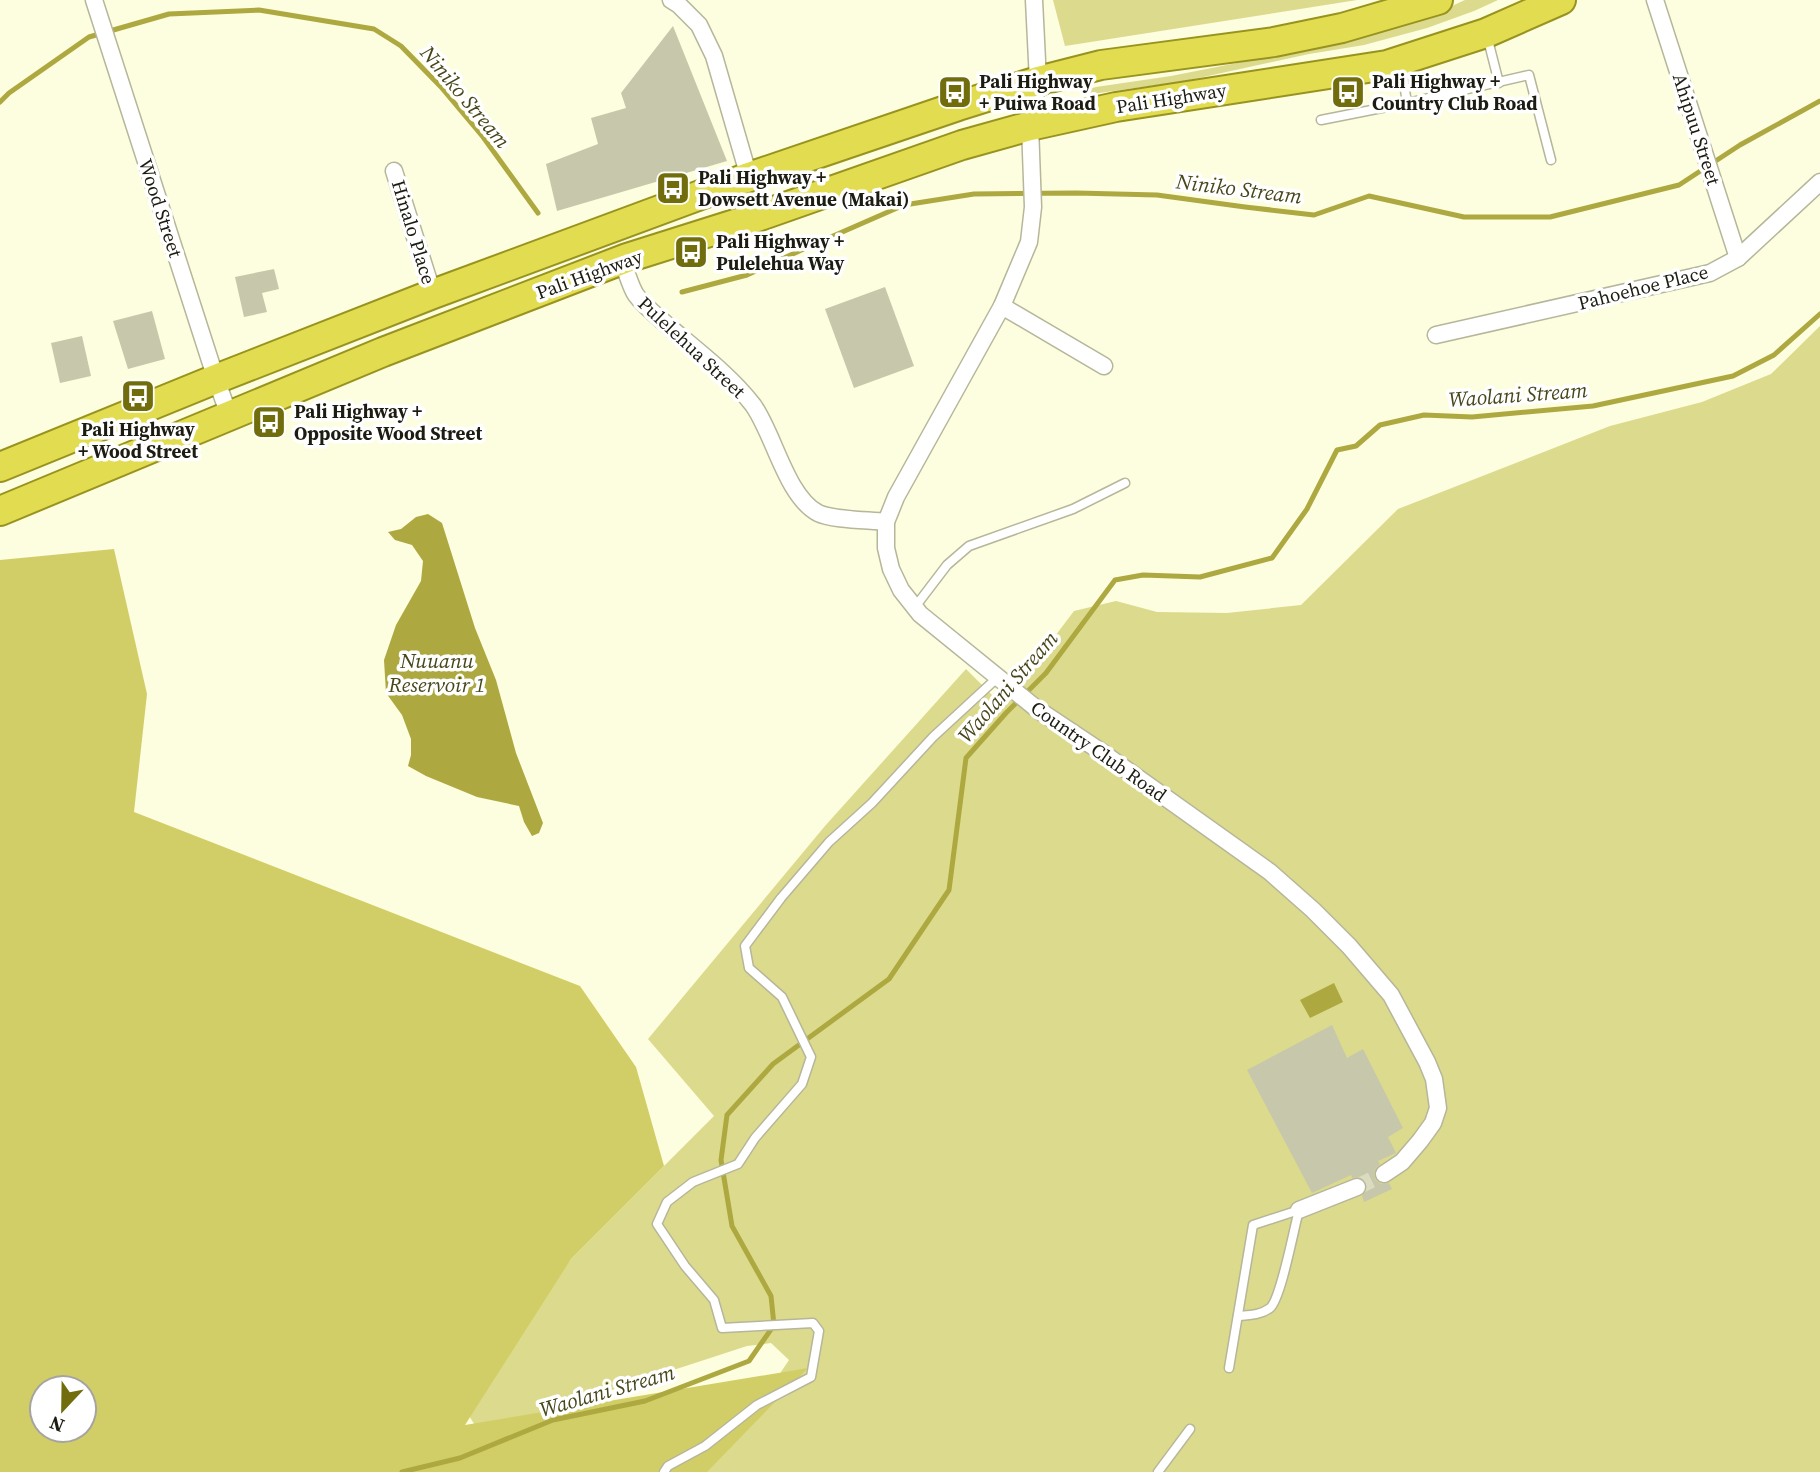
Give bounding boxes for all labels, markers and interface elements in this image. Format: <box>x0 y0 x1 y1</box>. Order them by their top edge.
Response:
water label: Niniko Stream <box>413 38 517 154</box>
place label: Pali Highway + Puiwa Road <box>979 68 1096 116</box>
place label: Pali Highway + Country Club Road <box>1372 68 1538 116</box>
street label: Ahipuu Street <box>1667 70 1728 189</box>
bus stop icon: Pali Highway + Puiwa Road <box>936 73 974 111</box>
bus stop icon: Pali Highway + Country Club Road <box>1329 73 1367 111</box>
street label: Pali Highway <box>1114 76 1228 120</box>
street label: Wood Street <box>133 155 189 261</box>
place label: Pali Highway + Dowsett Avenue (Makai) <box>698 164 909 212</box>
water label: Niniko Stream <box>1174 166 1303 211</box>
bus stop icon: Pali Highway + Dowsett Avenue (Makai) <box>654 169 692 207</box>
street label: Hinalo Place <box>386 177 442 287</box>
place label: Pali Highway + Pulelehua Way <box>716 228 845 276</box>
bus stop icon: Pali Highway + Pulelehua Way <box>672 233 710 271</box>
street label: Pali Highway <box>532 243 646 305</box>
street label: Pahoehoe Place <box>1575 258 1711 316</box>
street label: Pulelehua Street <box>633 290 752 404</box>
water label: Waolani Stream <box>1447 375 1588 414</box>
bus stop icon: Pali Highway + Wood Street <box>119 377 157 415</box>
place label: Pali Highway + Opposite Wood Street <box>294 398 482 446</box>
bus stop icon: Pali Highway + Opposite Wood Street <box>250 403 288 441</box>
place label: Pali Highway + Wood Street <box>78 416 198 464</box>
water label: Waolani Stream <box>951 625 1064 749</box>
water label: Nuuanu Reservoir 1 <box>387 646 486 699</box>
street label: Country Club Road <box>1026 694 1172 808</box>
water label: Waolani Stream <box>536 1357 678 1424</box>
north arrow <box>28 1374 98 1444</box>
text: N <box>45 1410 68 1439</box>

